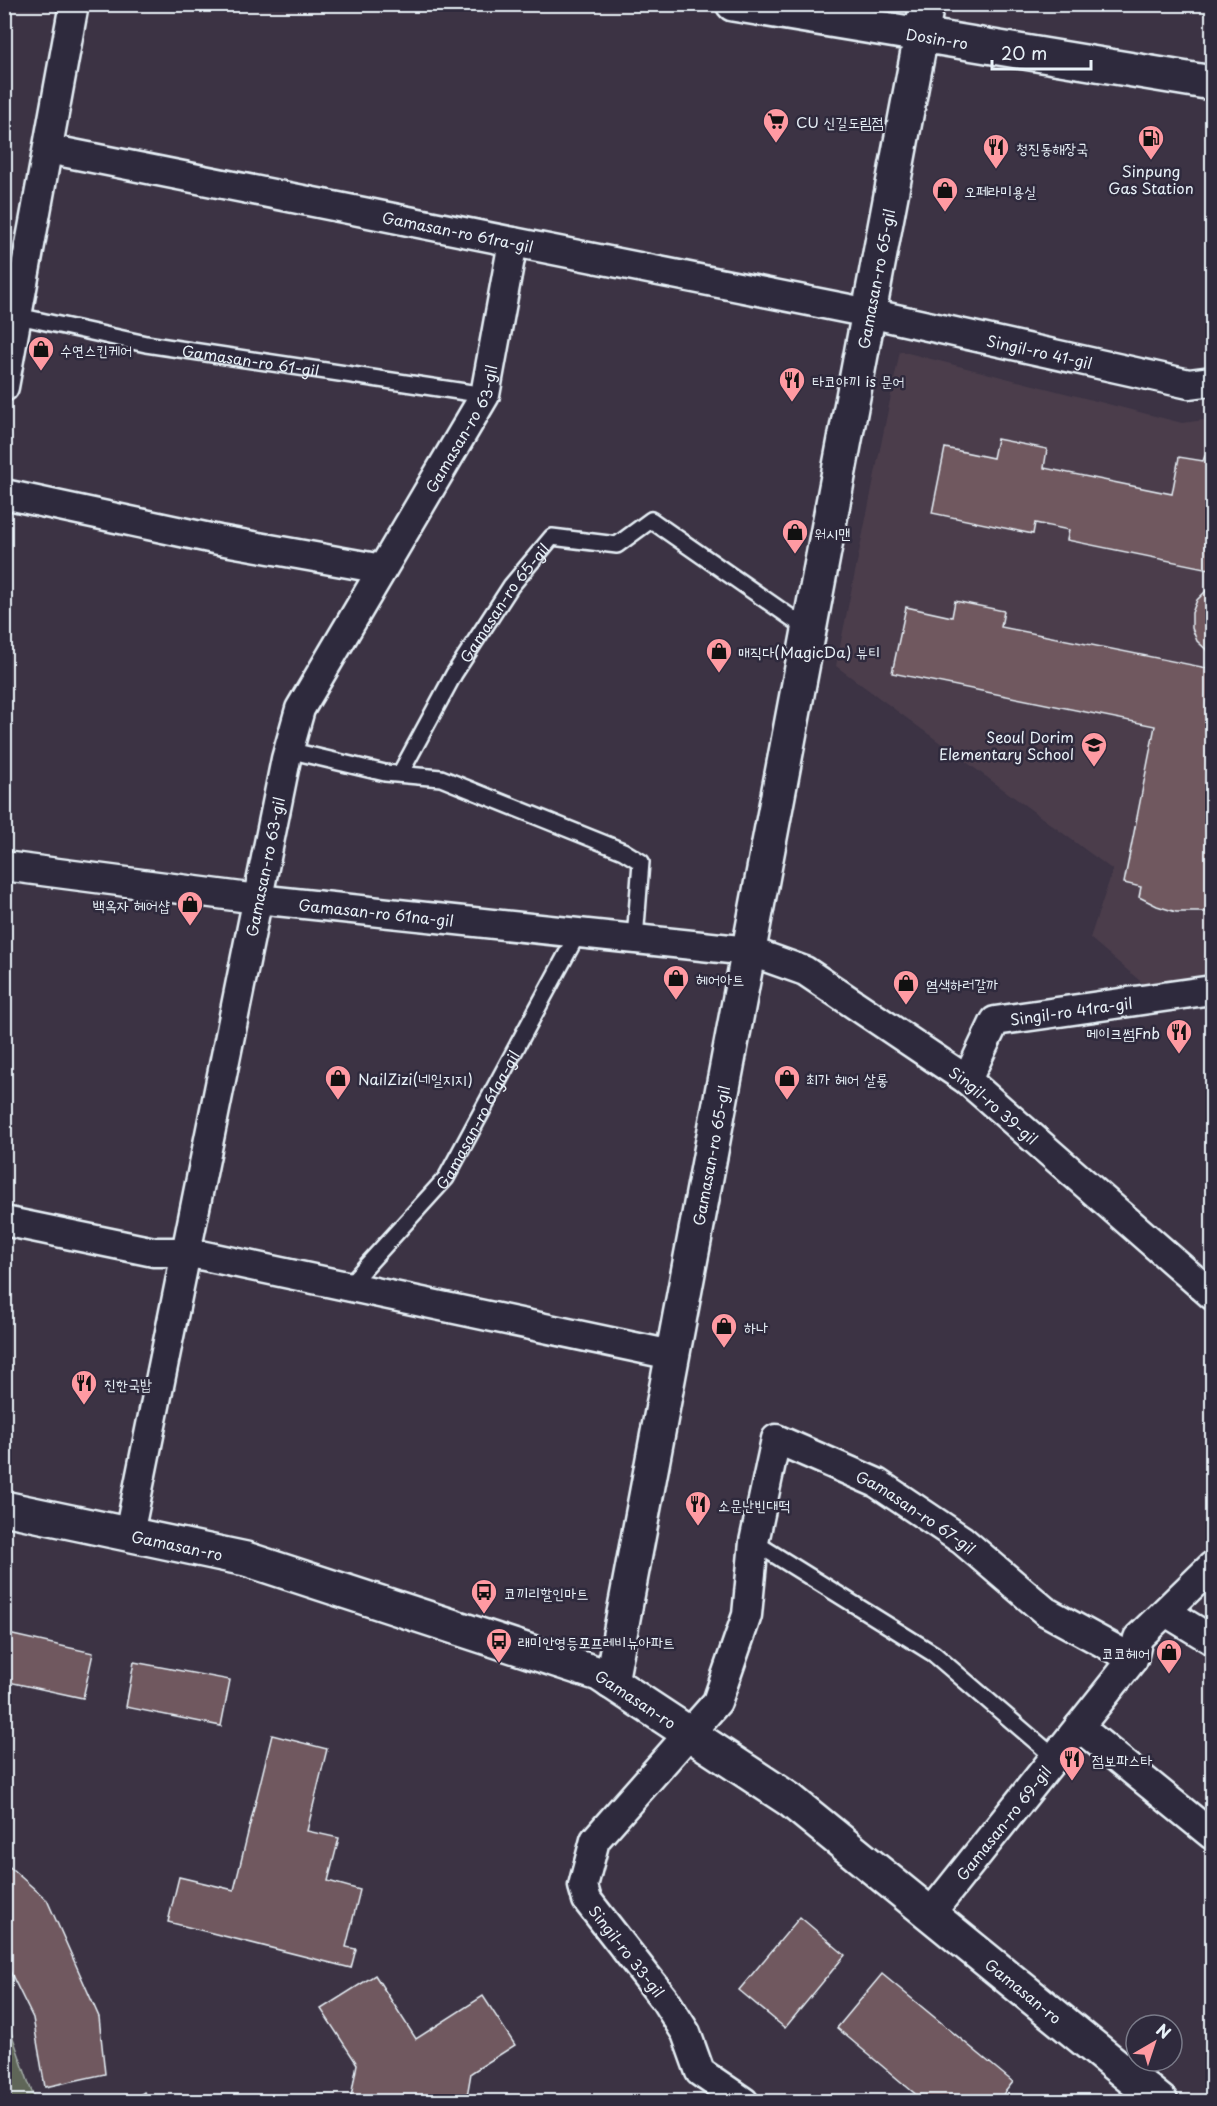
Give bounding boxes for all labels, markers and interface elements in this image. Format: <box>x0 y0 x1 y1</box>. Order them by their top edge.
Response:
street label: Dosin-ro <box>905 21 970 54</box>
scale bar <box>992 33 1091 71</box>
text: 20 m <box>1001 39 1047 66</box>
supermarket icon: CU 신길도림점 <box>761 106 791 144</box>
place label: CU 신길도림점 <box>796 110 884 133</box>
fuel station icon: Sinpung Gas Station <box>1136 123 1166 161</box>
restaurant icon: 청진동해장국 <box>981 132 1011 170</box>
place label: 청진동해장국 <box>1016 136 1088 159</box>
place label: Sinpung Gas Station <box>1108 159 1194 199</box>
shop icon: 오페라미용실 <box>930 175 960 213</box>
place label: 오페라미용실 <box>964 179 1036 202</box>
street label: Gamasan-ro 61ra-gil <box>380 205 536 257</box>
street label: Gamasan-ro 65-gil <box>851 207 900 351</box>
street label: Singil-ro 41-gil <box>985 328 1095 374</box>
shop icon: 수연스킨케어 <box>26 334 56 372</box>
place label: 수연스킨케어 <box>60 338 132 361</box>
street label: Gamasan-ro 61-gil <box>181 338 321 381</box>
street label: Gamasan-ro 63-gil <box>419 363 502 497</box>
restaurant icon: 타코야끼 is 문어 <box>777 365 807 403</box>
place label: 타코야끼 is 문어 <box>812 369 905 392</box>
shop icon: 워시맨 <box>780 517 810 555</box>
place label: 워시맨 <box>814 521 850 544</box>
street label: Gamasan-ro 65-gil <box>453 537 554 667</box>
shop icon: 매직다(MagicDa) 뷰티 <box>704 636 734 674</box>
place label: 매직다(MagicDa) 뷰티 <box>738 640 880 663</box>
place label: Seoul Dorim Elementary School <box>939 725 1074 765</box>
school or university icon: Seoul Dorim Elementary School <box>1079 730 1109 768</box>
street label: Gamasan-ro 63-gil <box>239 795 290 938</box>
shop icon: 백옥자 헤어샵 <box>175 889 205 927</box>
street label: Gamasan-ro 61na-gil <box>297 892 455 931</box>
place label: 백옥자 헤어샵 <box>93 893 170 916</box>
shop icon: 헤어아트 <box>661 963 691 1001</box>
place label: 헤어아트 <box>696 967 744 990</box>
shop icon: 염색하러갈까 <box>891 968 921 1006</box>
place label: 염색하러갈까 <box>926 972 998 995</box>
street label: Singil-ro 41ra-gil <box>1008 990 1134 1030</box>
restaurant icon: 메이크썸Fnb <box>1164 1017 1194 1055</box>
place label: 메이크썸Fnb <box>1086 1021 1160 1044</box>
street label: Gamasan-ro 61ga-gil <box>430 1046 524 1194</box>
street label: Singil-ro 39-gil <box>945 1060 1044 1149</box>
shop icon: NailZizi(네일지지) <box>323 1063 353 1101</box>
shop icon: 최가 헤어 살롱 <box>772 1063 802 1101</box>
place label: NailZizi(네일지지) <box>358 1067 473 1090</box>
place label: 최가 헤어 살롱 <box>806 1067 888 1090</box>
street label: Gamasan-ro 65-gil <box>686 1083 735 1227</box>
shop icon: 하나 <box>709 1311 739 1349</box>
place label: 하나 <box>744 1315 768 1338</box>
restaurant icon: 진한국밥 <box>69 1368 99 1406</box>
place label: 진한국밥 <box>104 1372 152 1395</box>
street label: Gamasan-ro 67-gil <box>853 1464 981 1559</box>
restaurant icon: 소문난빈대떡 <box>683 1489 713 1527</box>
place label: 소문난빈대떡 <box>718 1493 790 1516</box>
street label: Gamasan-ro <box>130 1524 225 1565</box>
bus stop icon: 코끼리할인마트 <box>469 1577 499 1615</box>
place label: 코끼리할인마트 <box>504 1581 589 1604</box>
bus stop icon: 래미안영등포프레비뉴아파트 <box>484 1626 514 1664</box>
place label: 래미안영등포프레비뉴아파트 <box>518 1630 675 1653</box>
shop icon: 코코헤어 <box>1154 1637 1184 1675</box>
place label: 코코헤어 <box>1102 1641 1150 1664</box>
street label: Gamasan-ro <box>591 1663 681 1734</box>
restaurant icon: 점보파스타 <box>1057 1744 1087 1782</box>
place label: 점보파스타 <box>1092 1748 1152 1771</box>
street label: Gamasan-ro 69-gil <box>950 1760 1056 1885</box>
street label: Singil-ro 33-gil <box>584 1900 670 2002</box>
street label: Gamasan-ro <box>981 1952 1067 2029</box>
north arrow <box>1124 2013 1184 2073</box>
text: N <box>1152 2017 1177 2044</box>

